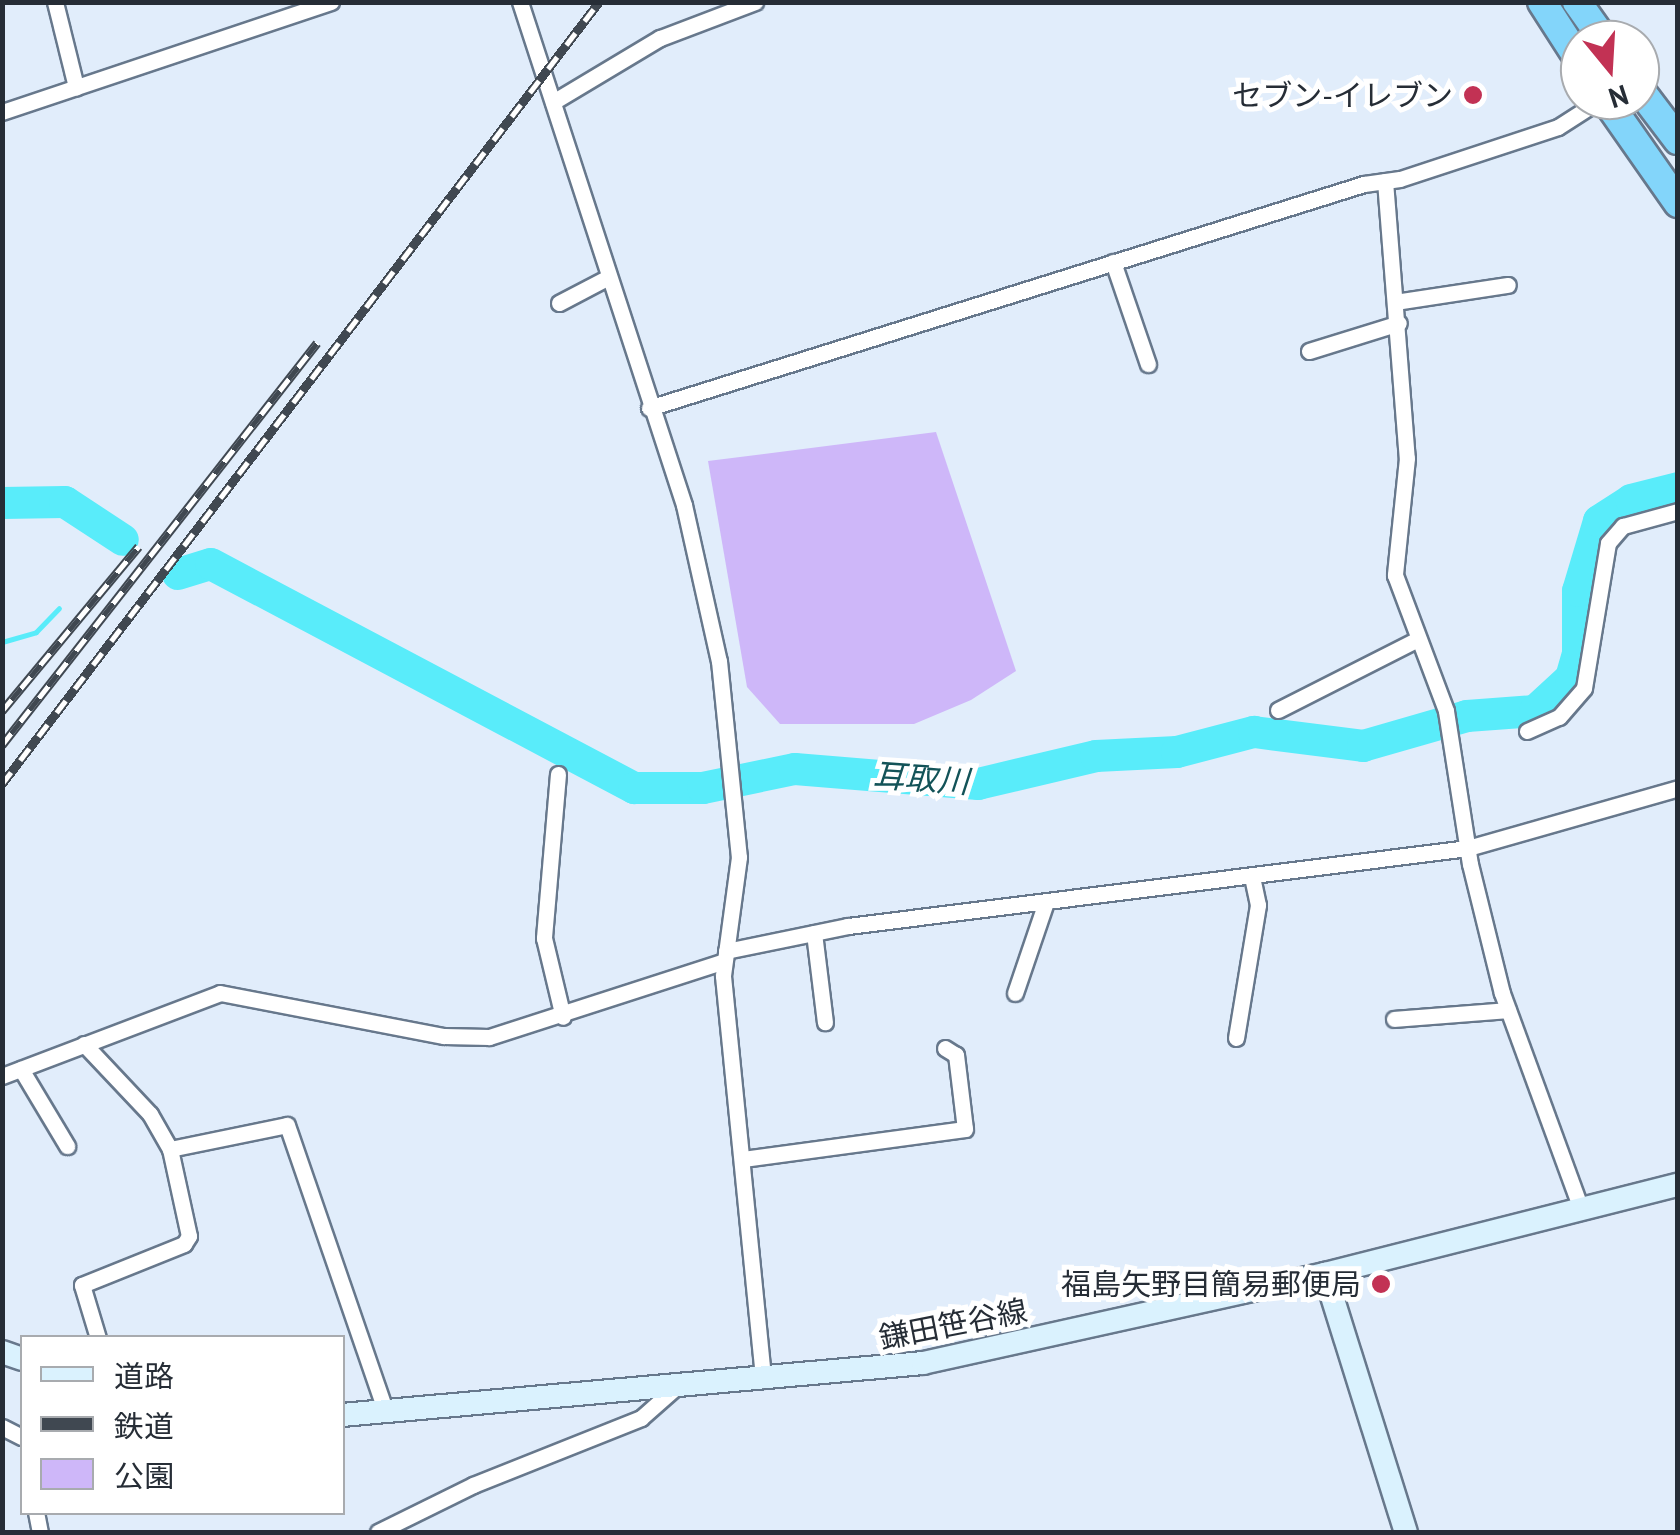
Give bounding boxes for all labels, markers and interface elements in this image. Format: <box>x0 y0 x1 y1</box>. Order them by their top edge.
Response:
north arrow <box>1560 20 1660 120</box>
place label: セブン-イレブン <box>1232 77 1453 113</box>
text: N <box>1604 77 1633 118</box>
marker: セブン-イレブン <box>1462 84 1484 106</box>
water label: 耳取川 <box>872 755 970 801</box>
place label: 福島矢野目簡易郵便局 <box>1061 1266 1361 1302</box>
marker: 福島矢野目簡易郵便局 <box>1370 1273 1392 1295</box>
street label: 鎌田笹谷線 <box>876 1292 1030 1356</box>
legend <box>20 1335 345 1515</box>
text: 道路 <box>114 1356 174 1395</box>
text: 鉄道 <box>114 1406 174 1445</box>
text: 公園 <box>114 1456 174 1495</box>

